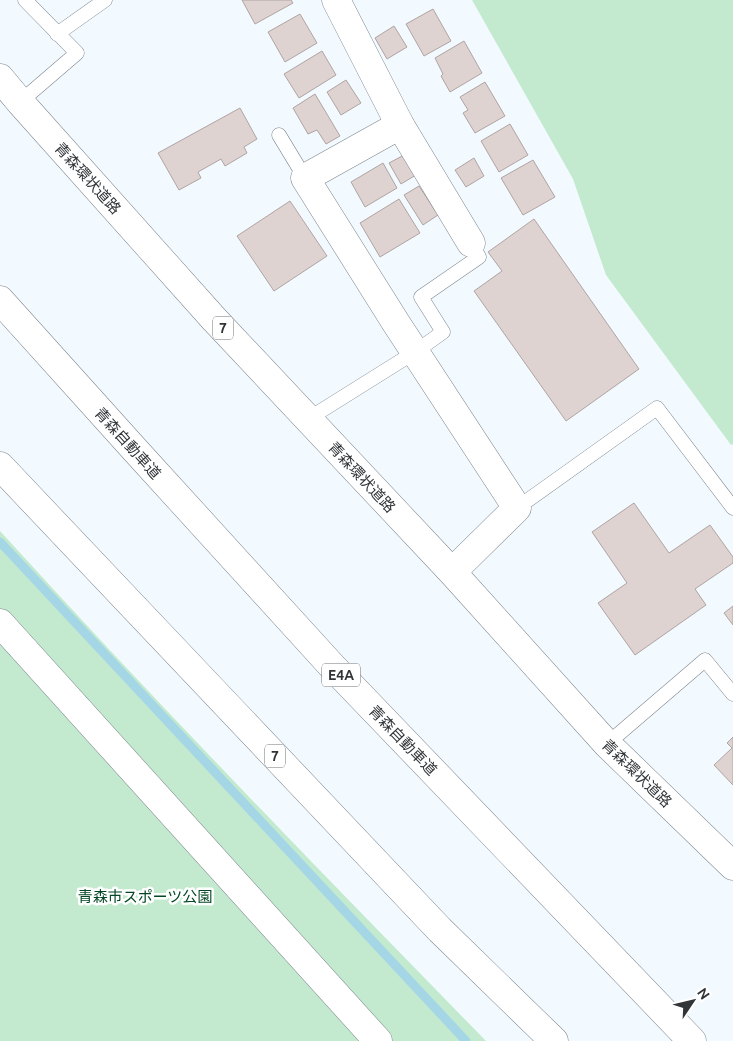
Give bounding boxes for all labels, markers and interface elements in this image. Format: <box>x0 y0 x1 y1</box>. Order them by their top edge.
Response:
street label: 青森環状道路 <box>52 139 124 217</box>
road number: 7 <box>213 316 233 339</box>
street label: 青森自動車道 <box>92 404 164 482</box>
street label: 青森環状道路 <box>325 438 399 516</box>
road number: E4A <box>322 664 360 686</box>
street label: 青森自動車道 <box>366 702 440 778</box>
street label: 青森環状道路 <box>599 736 675 810</box>
road number: 7 <box>265 744 285 768</box>
park label: 青森市スポーツ公園 <box>78 888 212 905</box>
north arrow <box>668 976 718 1026</box>
text: N <box>694 985 713 1002</box>

